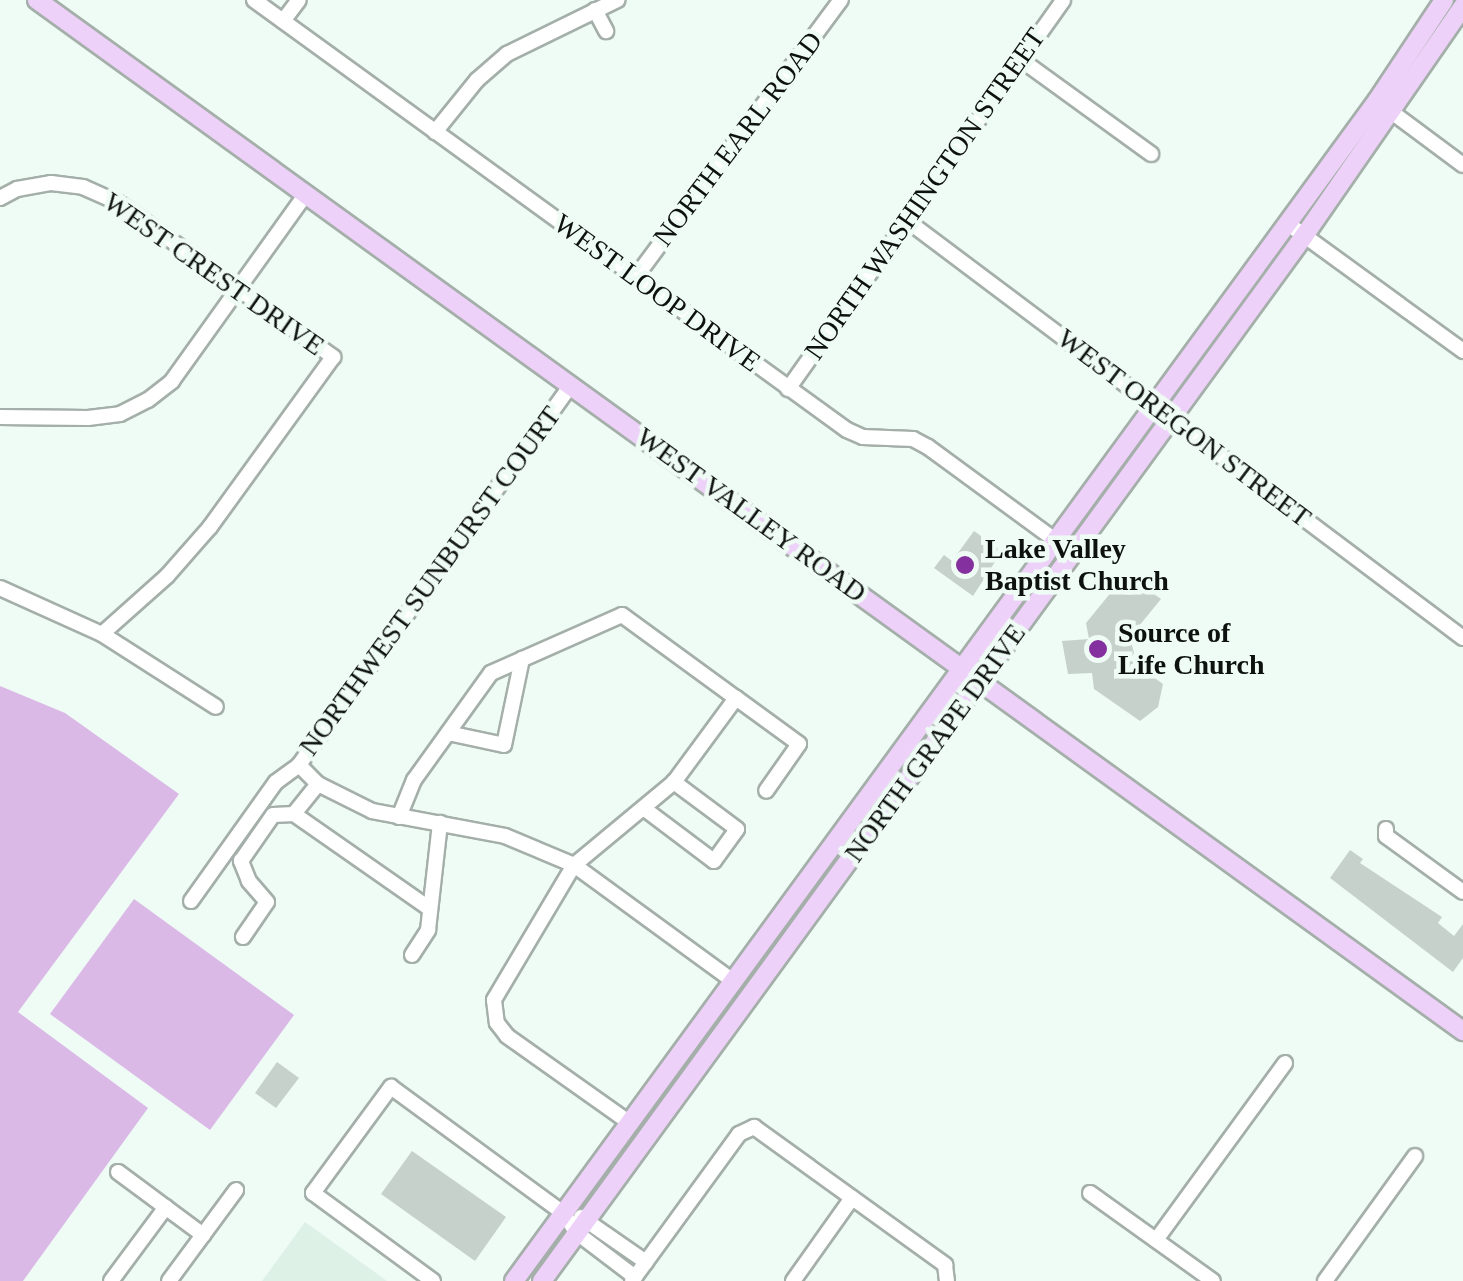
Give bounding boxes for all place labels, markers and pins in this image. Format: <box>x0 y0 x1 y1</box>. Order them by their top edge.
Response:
place label: Lake Valley Baptist Church <box>985 532 1169 598</box>
marker: Lake Valley Baptist Church <box>954 554 976 576</box>
place label: Source of Life Church <box>1118 616 1264 682</box>
marker: Source of Life Church <box>1087 638 1109 660</box>

